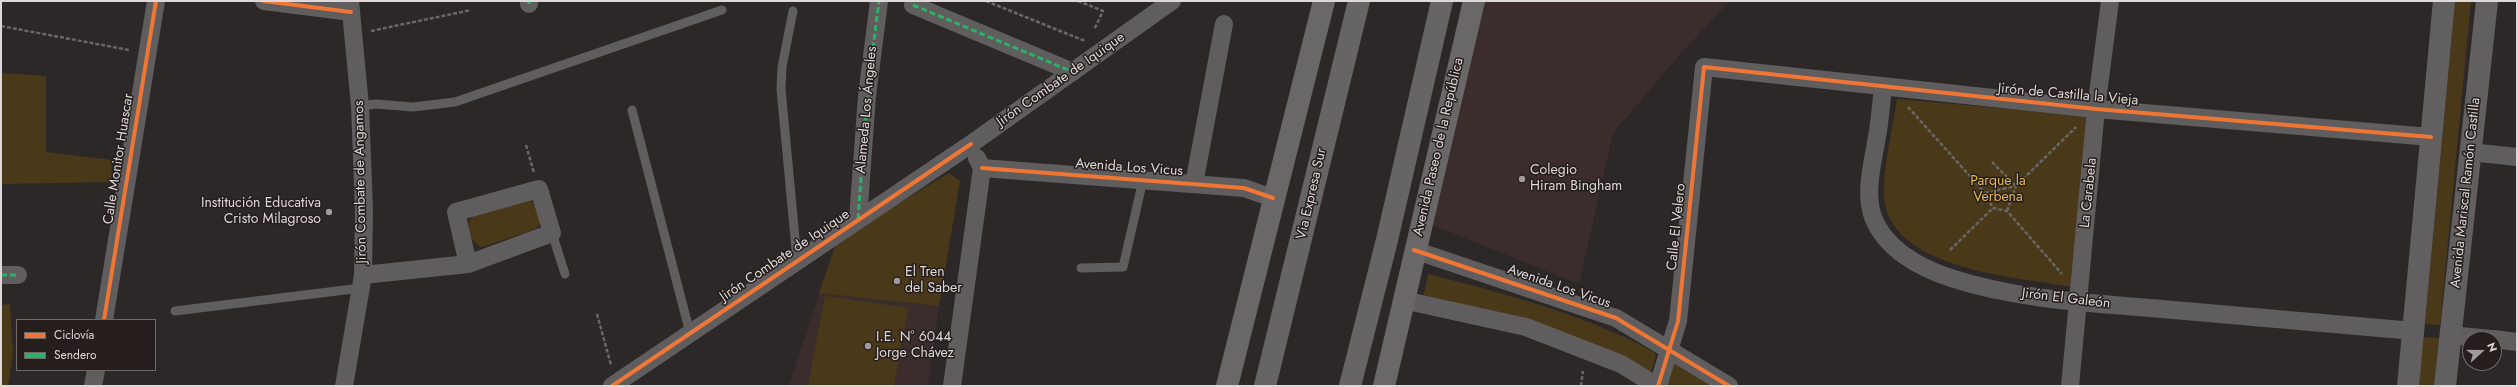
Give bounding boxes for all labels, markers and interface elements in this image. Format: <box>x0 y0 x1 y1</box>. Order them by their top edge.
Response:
street label: Jirón Combate de Iquique <box>994 29 1128 131</box>
street label: Alameda Los Ángeles <box>853 46 881 174</box>
street label: Avenida Paseo de la República <box>1410 56 1468 238</box>
street label: Jirón de Castilla la Vieja <box>1997 80 2139 110</box>
street label: Calle Monitor Huascar <box>100 92 138 226</box>
street label: Avenida Mariscal Ramón Castilla <box>2448 97 2484 289</box>
street label: Jirón Combate de Angamos <box>351 100 371 264</box>
street label: Via Expresa Sur <box>1293 147 1331 241</box>
street label: Avenida Los Vicus <box>1075 156 1183 180</box>
street label: La Carabela <box>2077 157 2101 229</box>
place label: Colegio Hiram Bingham <box>1530 163 1622 196</box>
marker: Colegio Hiram Bingham <box>1517 174 1527 184</box>
park label: Parque la Verbena <box>1970 174 2026 206</box>
street label: Calle El Velero <box>1664 183 1690 271</box>
place label: Institución Educativa Cristo Milagroso <box>201 196 321 228</box>
street label: Jirón Combate de Iquique <box>717 206 853 306</box>
marker: Institución Educativa Cristo Milagroso <box>324 207 334 217</box>
street label: Avenida Los Vicus <box>1505 261 1613 313</box>
place label: El Tren del Saber <box>905 265 962 298</box>
marker: El Tren del Saber <box>892 276 902 286</box>
street label: Jirón El Galeón <box>2021 285 2111 313</box>
legend <box>16 319 156 371</box>
text: Ciclovía <box>54 326 94 344</box>
place label: I.E. N° 6044 Jorge Chávez <box>876 330 954 362</box>
north arrow <box>2462 331 2502 371</box>
text: N <box>2483 340 2501 354</box>
marker: I.E. N° 6044 Jorge Chávez <box>863 341 873 351</box>
text: Sendero <box>54 346 97 364</box>

